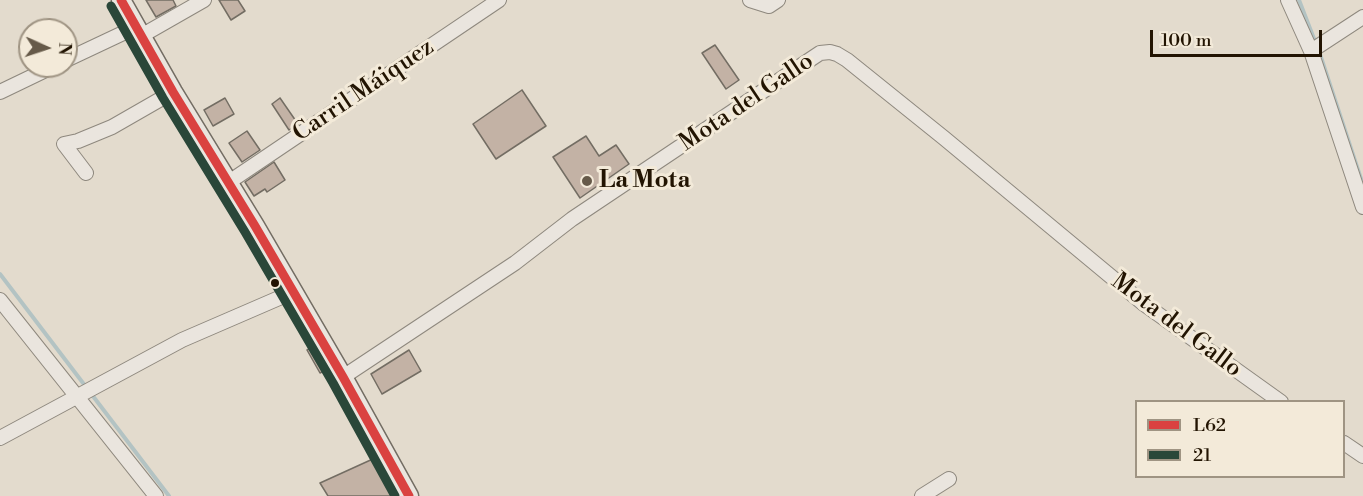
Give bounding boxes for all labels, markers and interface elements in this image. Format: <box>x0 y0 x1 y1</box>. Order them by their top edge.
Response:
north arrow <box>18 18 78 78</box>
scale bar <box>1153 18 1326 56</box>
text: 100 m <box>1161 29 1212 52</box>
street label: Carril Máiquez <box>288 33 440 149</box>
text: N <box>54 42 74 56</box>
street label: Mota del Gallo <box>674 47 820 159</box>
place label: La Mota <box>599 167 691 195</box>
marker: La Mota <box>580 174 594 188</box>
street label: Mota del Gallo <box>1105 268 1247 384</box>
unlabelled marker <box>269 277 281 289</box>
legend <box>1135 400 1345 478</box>
text: L62 <box>1193 414 1226 437</box>
text: 21 <box>1193 444 1211 467</box>

